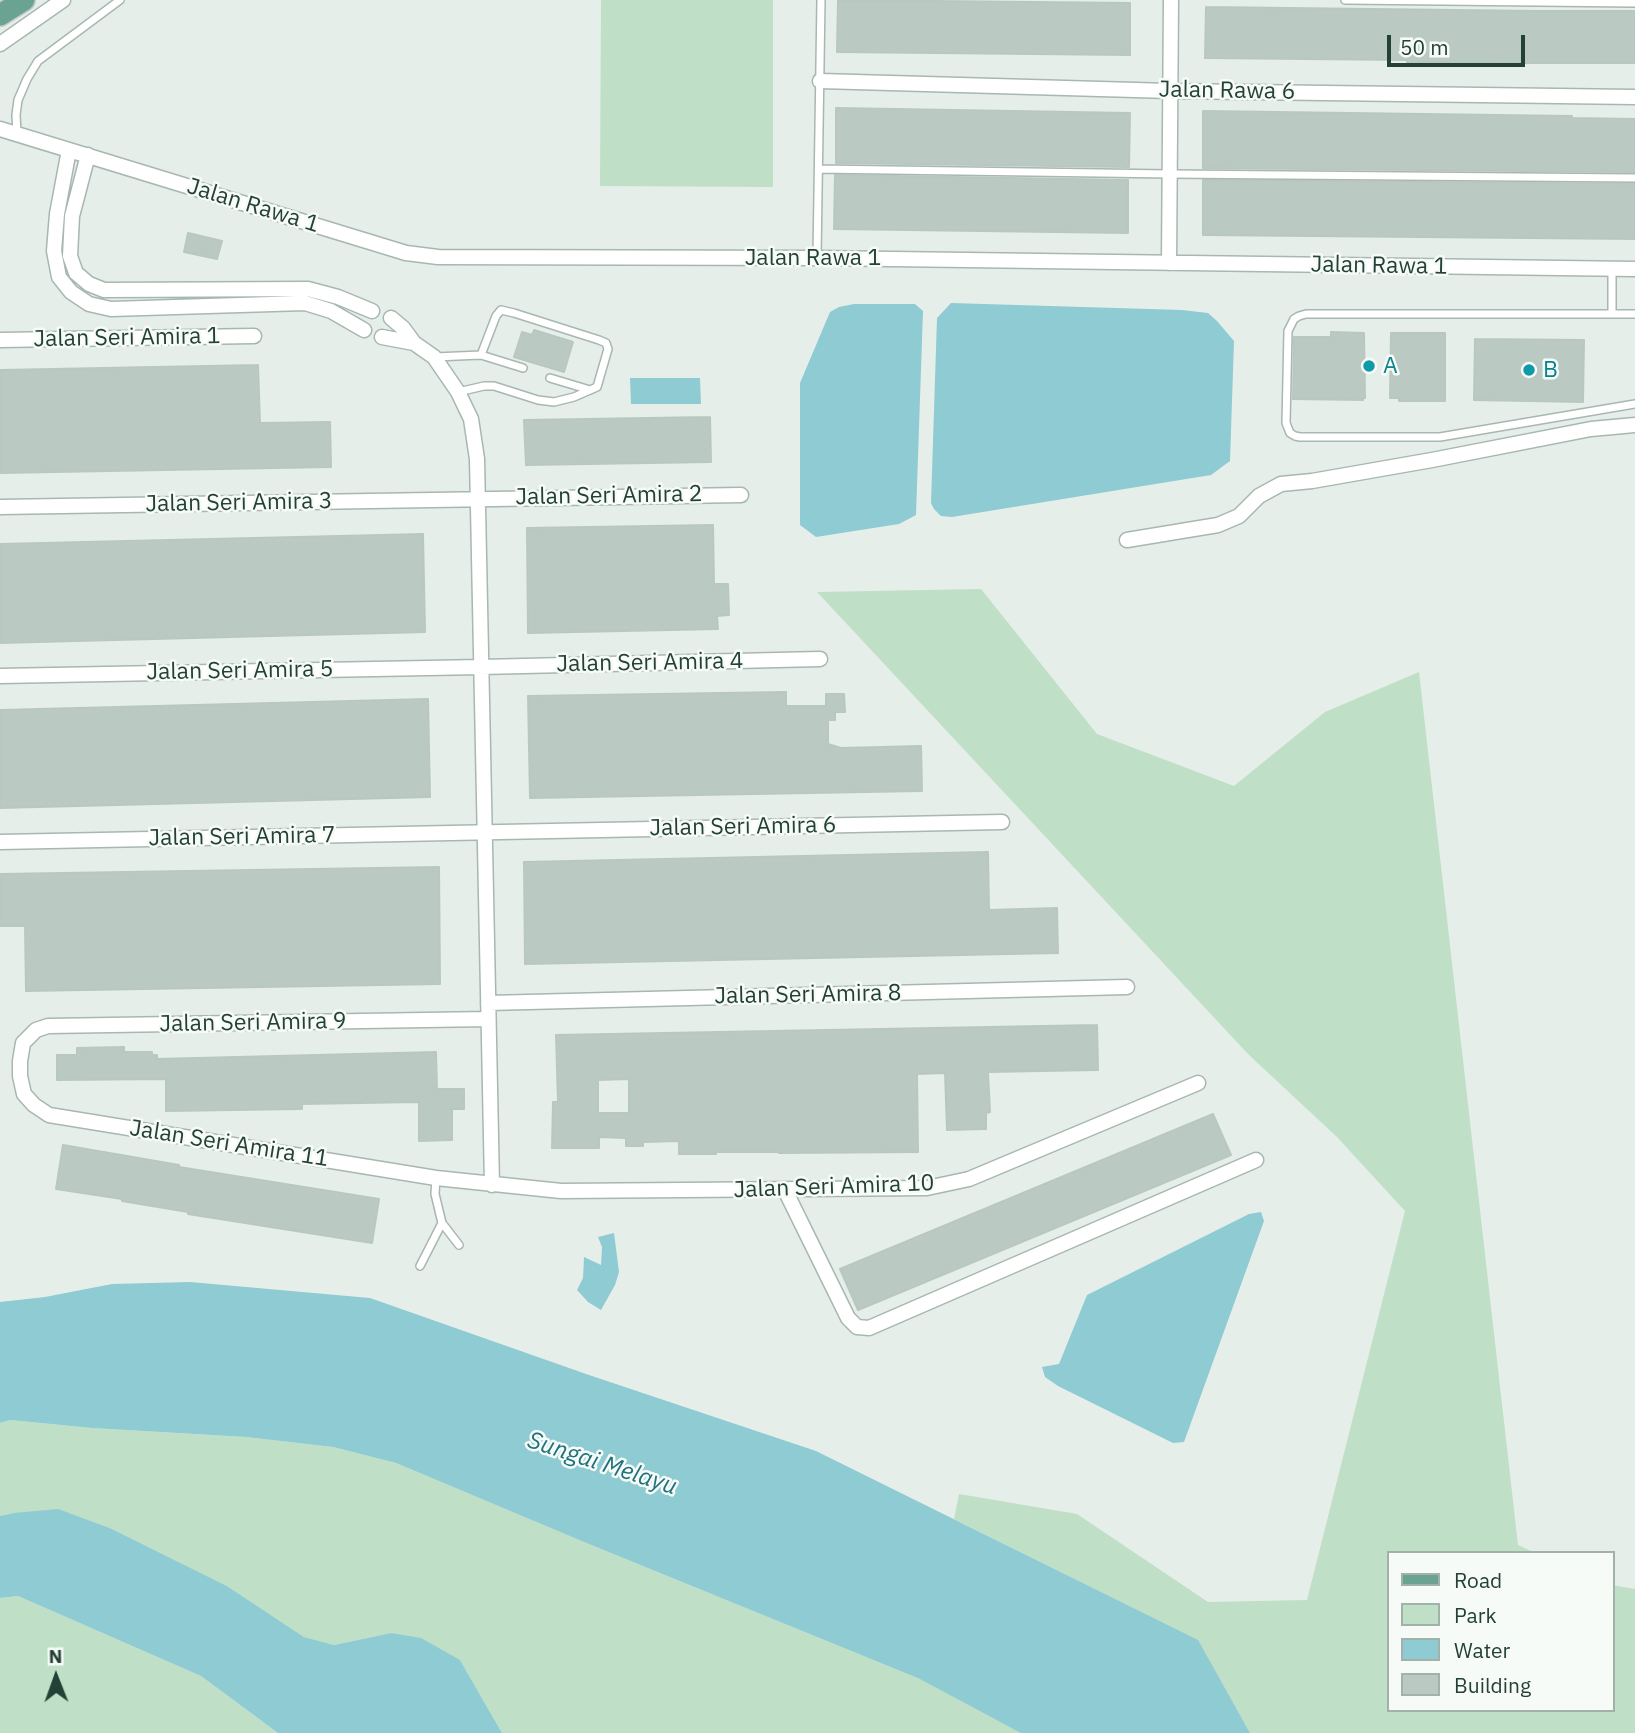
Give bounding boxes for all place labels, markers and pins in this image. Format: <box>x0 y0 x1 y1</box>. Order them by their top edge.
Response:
place label: A <box>1383 352 1398 380</box>
place label: B <box>1543 356 1558 384</box>
marker: A <box>1361 358 1377 374</box>
marker: B <box>1521 362 1537 378</box>

